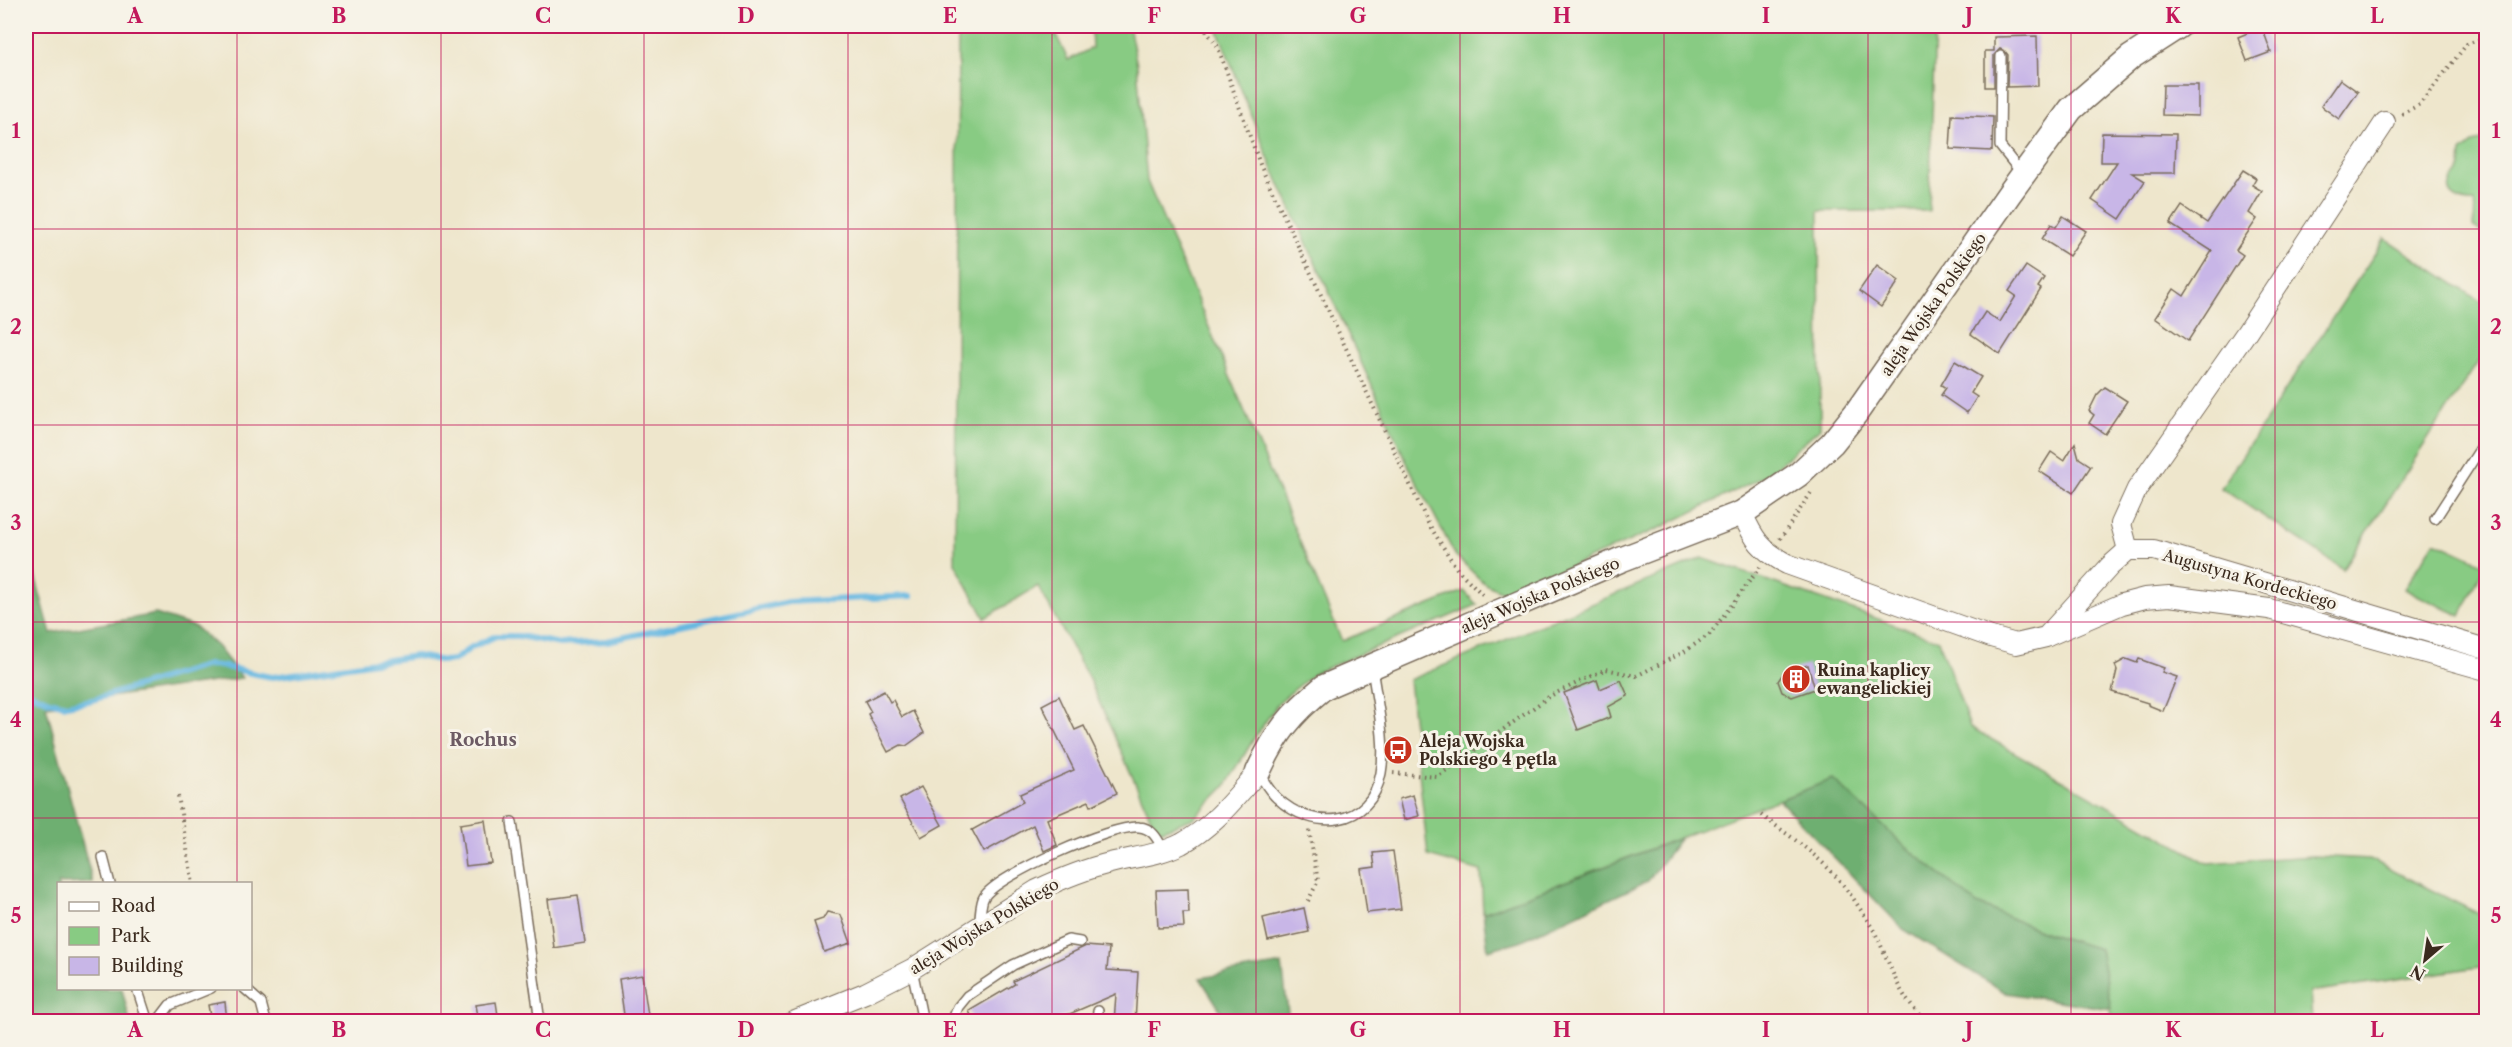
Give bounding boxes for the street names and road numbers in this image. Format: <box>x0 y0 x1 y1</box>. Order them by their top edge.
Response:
street label: aleja Wojska Polskiego <box>1876 228 1990 380</box>
street label: Augustyna Kordeckiego <box>2160 544 2340 614</box>
street label: aleja Wojska Polskiego <box>1458 552 1623 638</box>
street label: aleja Wojska Polskiego <box>906 873 1062 978</box>

